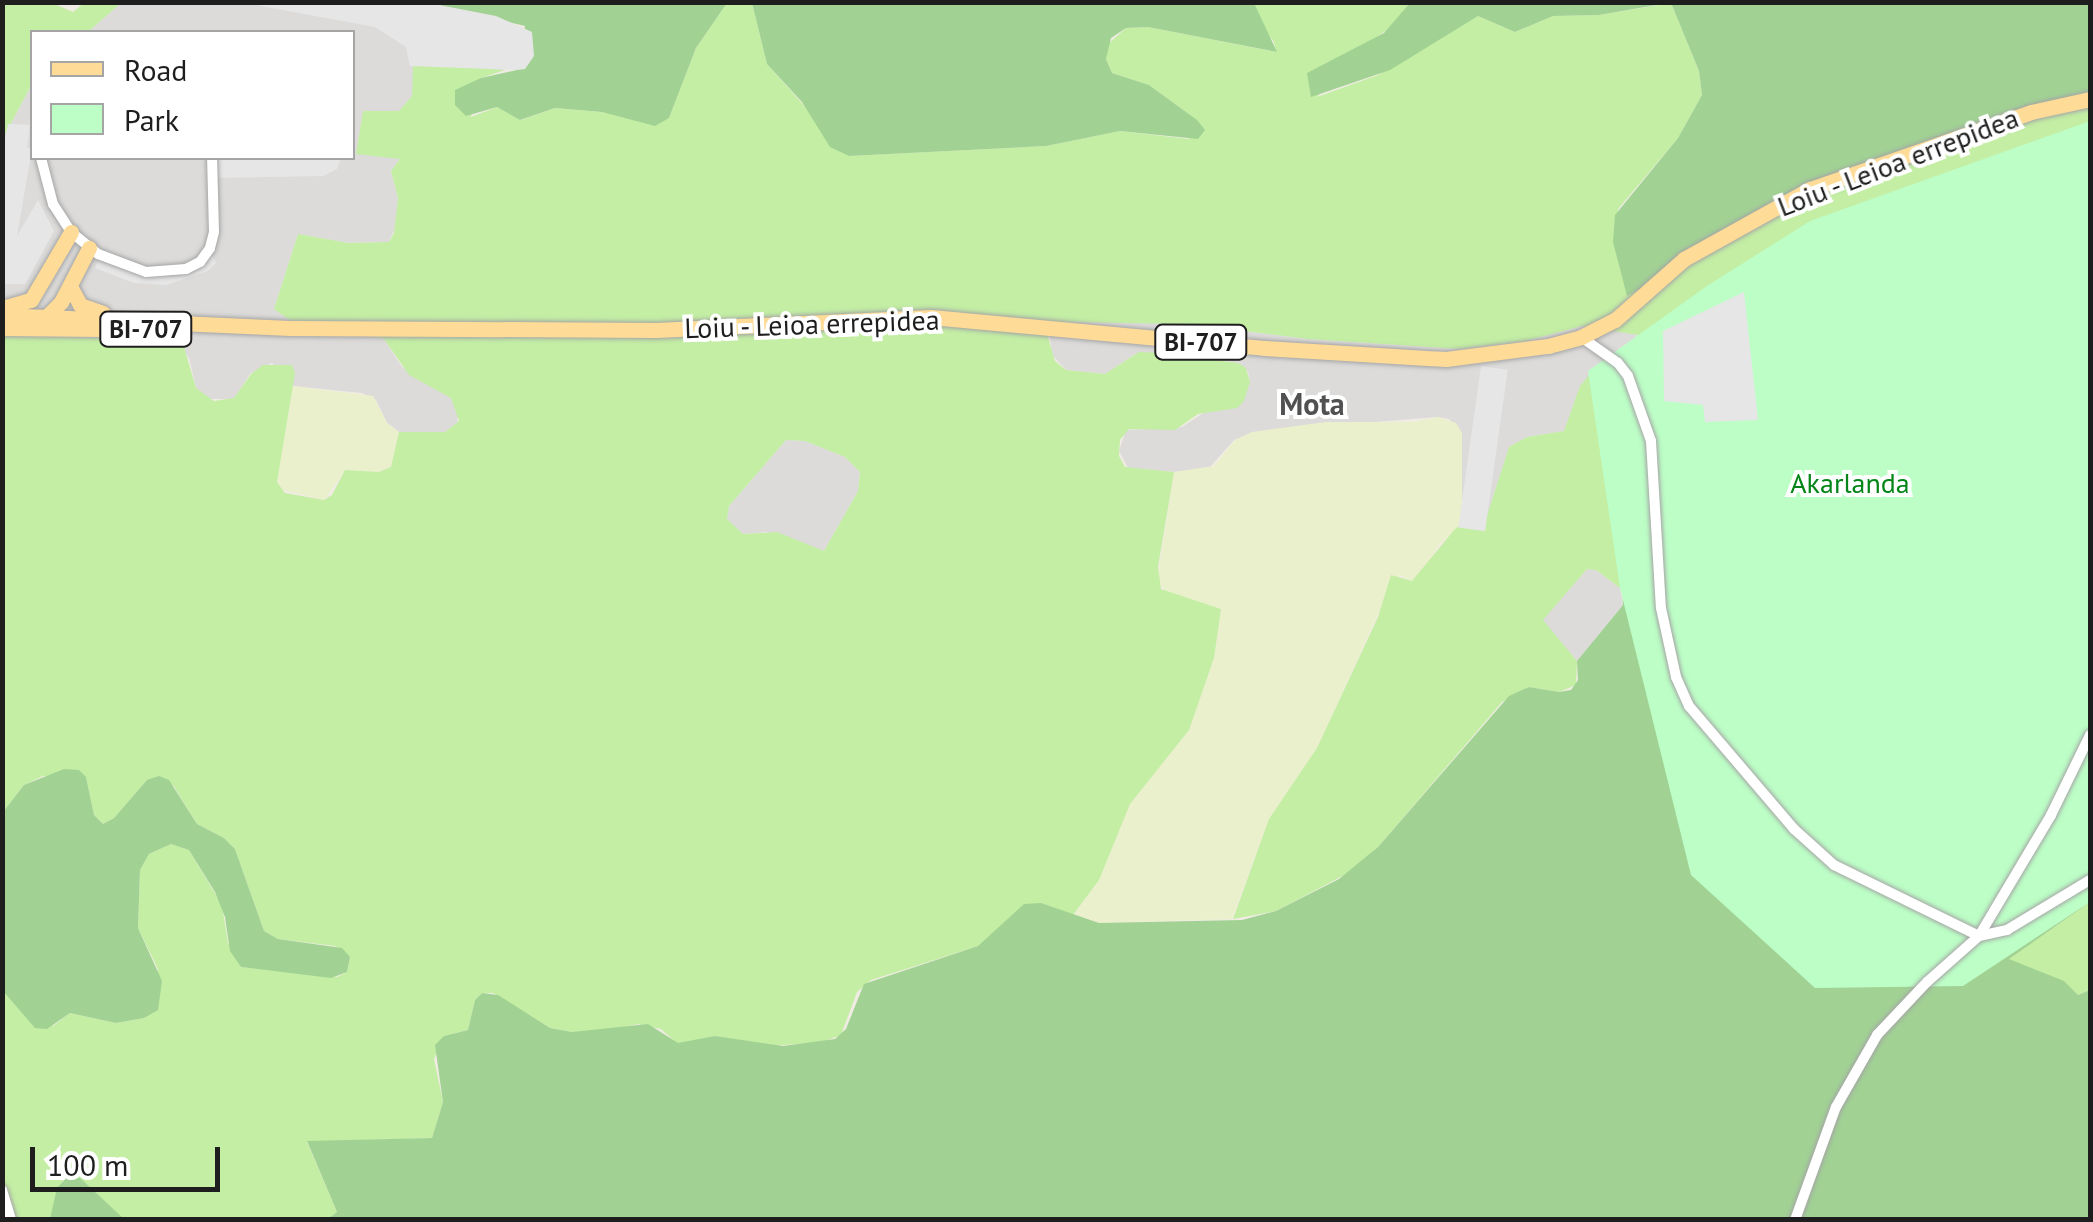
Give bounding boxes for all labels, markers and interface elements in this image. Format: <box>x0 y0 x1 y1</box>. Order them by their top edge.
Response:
legend <box>30 30 355 160</box>
text: Road <box>124 50 188 89</box>
text: Park <box>124 100 179 139</box>
street label: Loiu - Leioa errepidea <box>1771 100 2025 224</box>
street label: Loiu - Leioa errepidea <box>682 303 942 345</box>
road number: BI-707 <box>98 309 194 349</box>
road number: BI-707 <box>1154 322 1248 362</box>
district label: Mota <box>1279 386 1345 422</box>
park label: Akarlanda <box>1790 466 1910 500</box>
scale bar <box>35 1127 225 1189</box>
text: 100 m <box>47 1145 128 1184</box>

